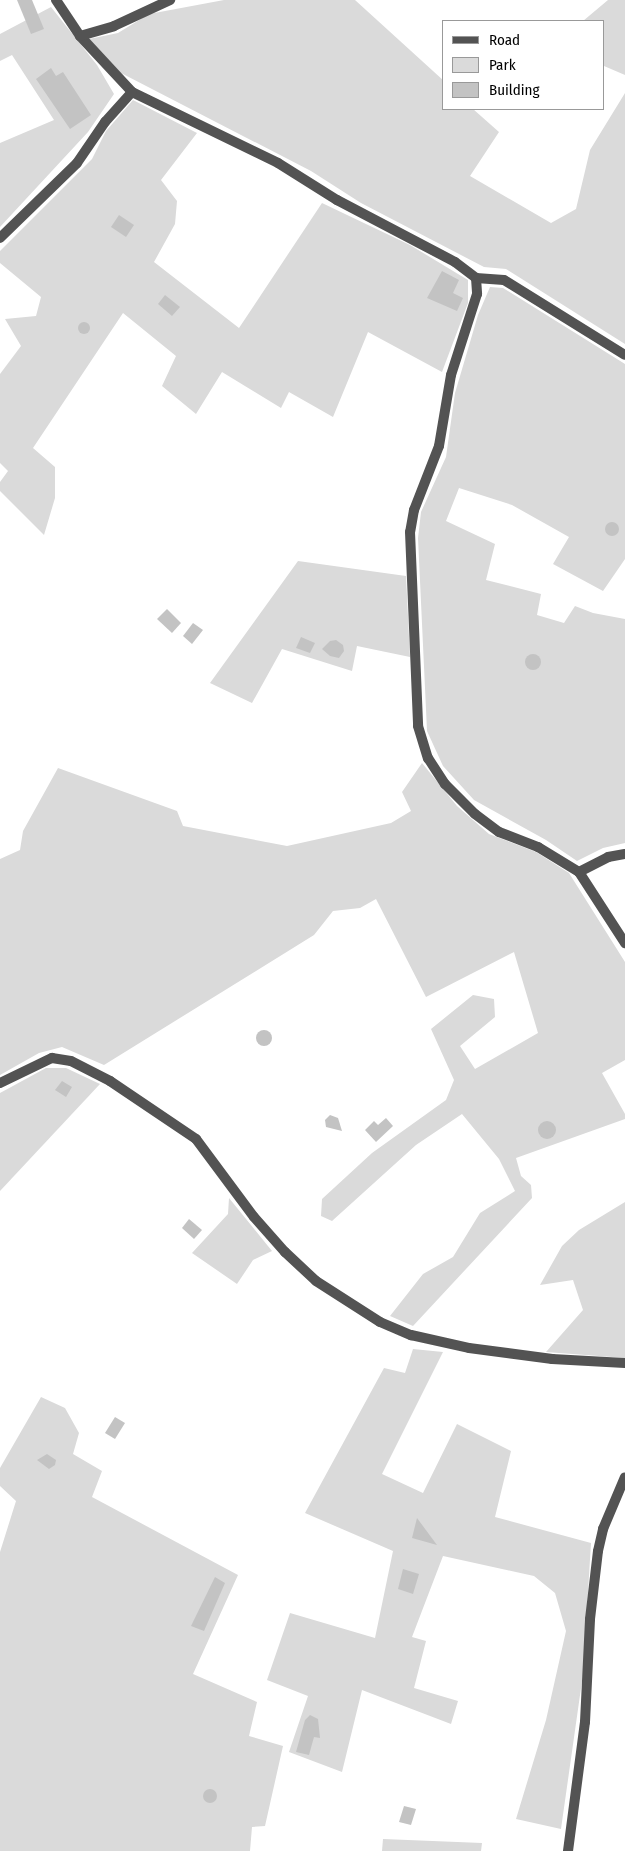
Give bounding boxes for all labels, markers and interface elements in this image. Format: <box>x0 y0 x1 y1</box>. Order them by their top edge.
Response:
legend <box>442 20 605 110</box>
text: Road <box>489 31 520 49</box>
text: Park <box>489 56 516 74</box>
text: Building <box>489 81 540 99</box>

